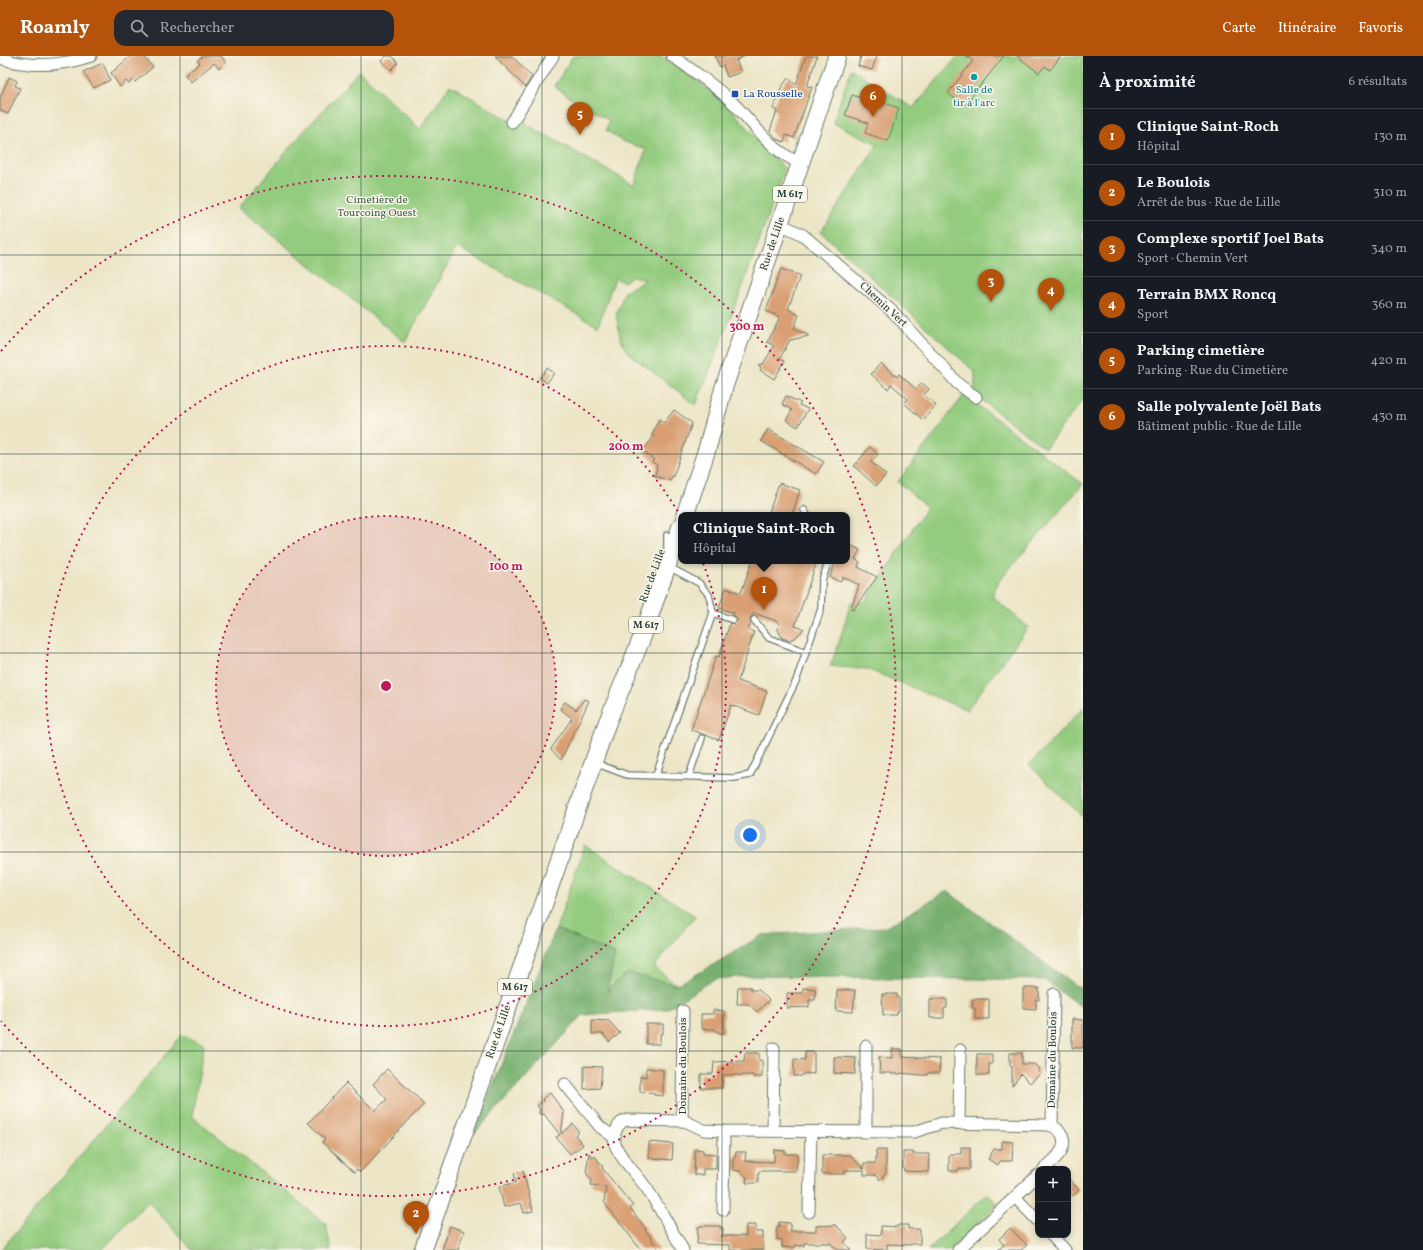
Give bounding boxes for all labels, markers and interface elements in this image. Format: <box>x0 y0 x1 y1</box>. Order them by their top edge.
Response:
search box <box>114 10 394 46</box>
text: Roamly <box>20 15 90 41</box>
icon: search <box>128 17 150 39</box>
text: Rechercher <box>160 18 234 39</box>
text: Carte <box>1222 19 1256 38</box>
text: Itinéraire <box>1278 19 1337 38</box>
text: Favoris <box>1359 19 1403 38</box>
text: À proximité <box>1099 71 1196 94</box>
marker: Salle de tir à l'arc <box>969 72 979 82</box>
text: 6 résultats <box>1348 73 1407 91</box>
place label: Salle de tir à l'arc <box>953 83 995 111</box>
pin: 6 <box>860 84 886 117</box>
place label: La Rousselle <box>743 87 803 102</box>
marker: La Rousselle <box>730 89 740 99</box>
pin: 5 <box>567 102 593 135</box>
text: Clinique Saint-Roch <box>1137 117 1279 138</box>
text: 1 <box>1109 128 1115 146</box>
text: 130 m <box>1374 128 1407 146</box>
text: Hôpital <box>1137 138 1180 156</box>
text: Le Boulois <box>1137 173 1210 194</box>
text: 2 <box>1109 184 1115 202</box>
text: 310 m <box>1373 184 1407 202</box>
road number: M 617 <box>773 186 807 202</box>
park label: Cimetière de Tourcoing Ouest <box>338 193 417 221</box>
text: Arrêt de bus · Rue de Lille <box>1137 194 1280 212</box>
street label: Rue de Lille <box>757 215 789 273</box>
text: Complexe sportif Joel Bats <box>1137 229 1324 250</box>
text: 3 <box>1109 240 1115 258</box>
text: 340 m <box>1371 240 1407 258</box>
text: Sport · Chemin Vert <box>1137 250 1248 268</box>
pin: 3 <box>978 269 1004 302</box>
pin: 4 <box>1038 278 1064 311</box>
street label: Chemin Vert <box>856 279 910 331</box>
text: Terrain BMX Roncq <box>1137 285 1276 306</box>
text: 4 <box>1108 296 1116 314</box>
text: 360 m <box>1372 296 1407 314</box>
text: Sport <box>1137 306 1169 324</box>
text: 300 m <box>730 319 765 335</box>
text: Parking cimetière <box>1137 341 1265 362</box>
text: 5 <box>1109 352 1115 370</box>
text: 420 m <box>1370 352 1407 370</box>
text: Parking · Rue du Cimetière <box>1137 362 1288 380</box>
text: Salle polyvalente Joël Bats <box>1137 397 1321 418</box>
text: 6 <box>1108 408 1116 426</box>
text: 430 m <box>1371 408 1407 426</box>
text: Bâtiment public · Rue de Lille <box>1137 418 1302 436</box>
text: 200 m <box>608 439 644 455</box>
popup <box>678 512 850 564</box>
text: Clinique Saint-Roch <box>693 519 835 540</box>
text: Hôpital <box>693 540 736 558</box>
street label: Rue de Lille <box>636 547 670 605</box>
text: 100 m <box>489 559 523 575</box>
pin: 1 <box>751 577 777 610</box>
road number: M 617 <box>629 617 663 633</box>
centre of rings <box>379 679 393 693</box>
your location <box>740 825 760 845</box>
road number: M 617 <box>498 979 532 995</box>
street label: Rue de Lille <box>483 1003 515 1061</box>
street label: Domaine du Boulois <box>1045 1011 1061 1109</box>
street label: Domaine du Boulois <box>676 1017 691 1115</box>
map controls <box>1035 1166 1071 1238</box>
button: + <box>1035 1166 1071 1202</box>
pin: 2 <box>403 1201 429 1234</box>
button: − <box>1035 1202 1071 1238</box>

